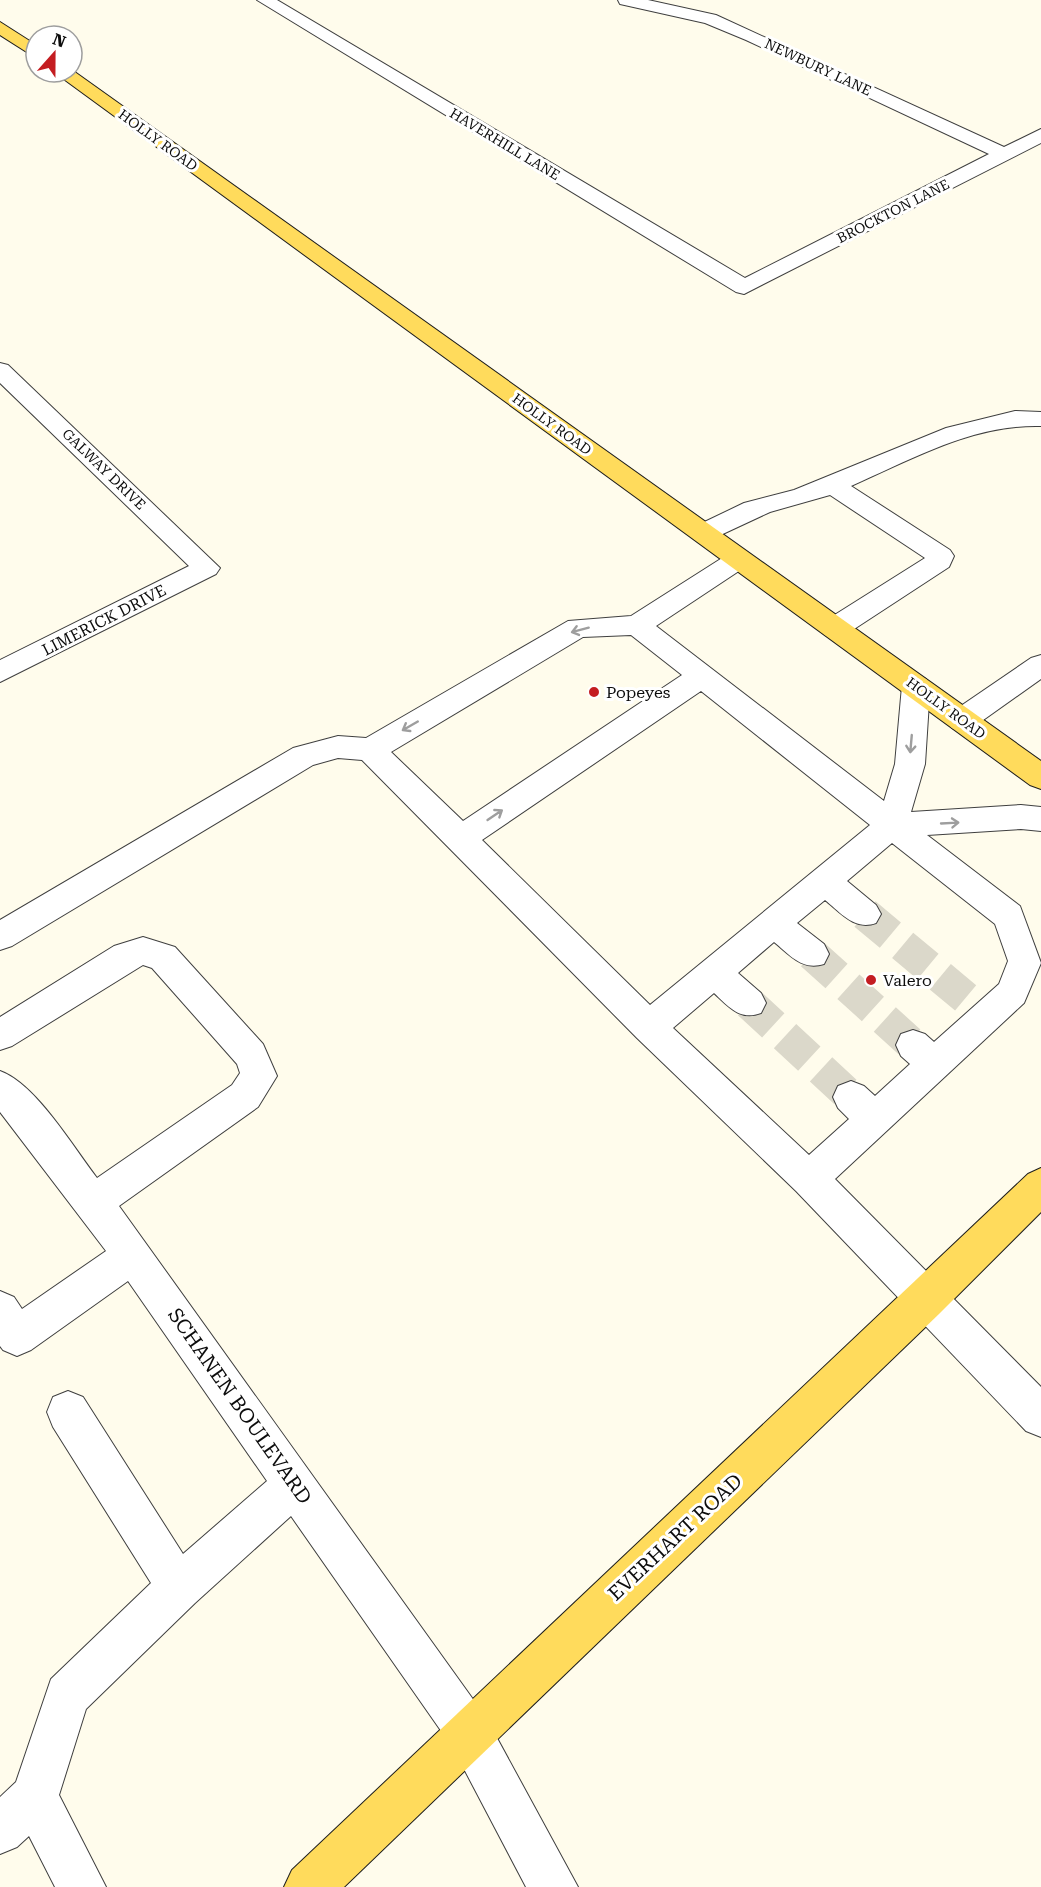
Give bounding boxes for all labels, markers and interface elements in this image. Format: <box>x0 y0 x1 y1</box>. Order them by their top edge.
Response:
north arrow <box>24 24 84 84</box>
text: N <box>50 29 68 52</box>
street label: NEWBURY LANE <box>762 35 874 99</box>
street label: HAVERHILL LANE <box>447 105 563 183</box>
street label: HOLLY ROAD <box>115 106 201 174</box>
street label: BROCKTON LANE <box>834 176 952 246</box>
street label: HOLLY ROAD <box>509 390 595 458</box>
street label: GALWAY DRIVE <box>59 425 149 513</box>
street label: LIMERICK DRIVE <box>39 581 169 659</box>
one-way arrow <box>570 625 589 636</box>
street label: HOLLY ROAD <box>903 674 989 742</box>
place label: Popeyes <box>606 683 671 702</box>
marker: Popeyes <box>587 685 601 699</box>
one-way arrow <box>402 720 419 732</box>
one-way arrow <box>905 734 916 754</box>
one-way arrow <box>487 809 503 821</box>
one-way arrow <box>940 817 960 828</box>
place label: Valero <box>883 971 932 990</box>
marker: Valero <box>864 973 878 987</box>
street label: SCHANEN BOULEVARD <box>163 1303 317 1509</box>
street label: EVERHART ROAD <box>603 1469 747 1605</box>

